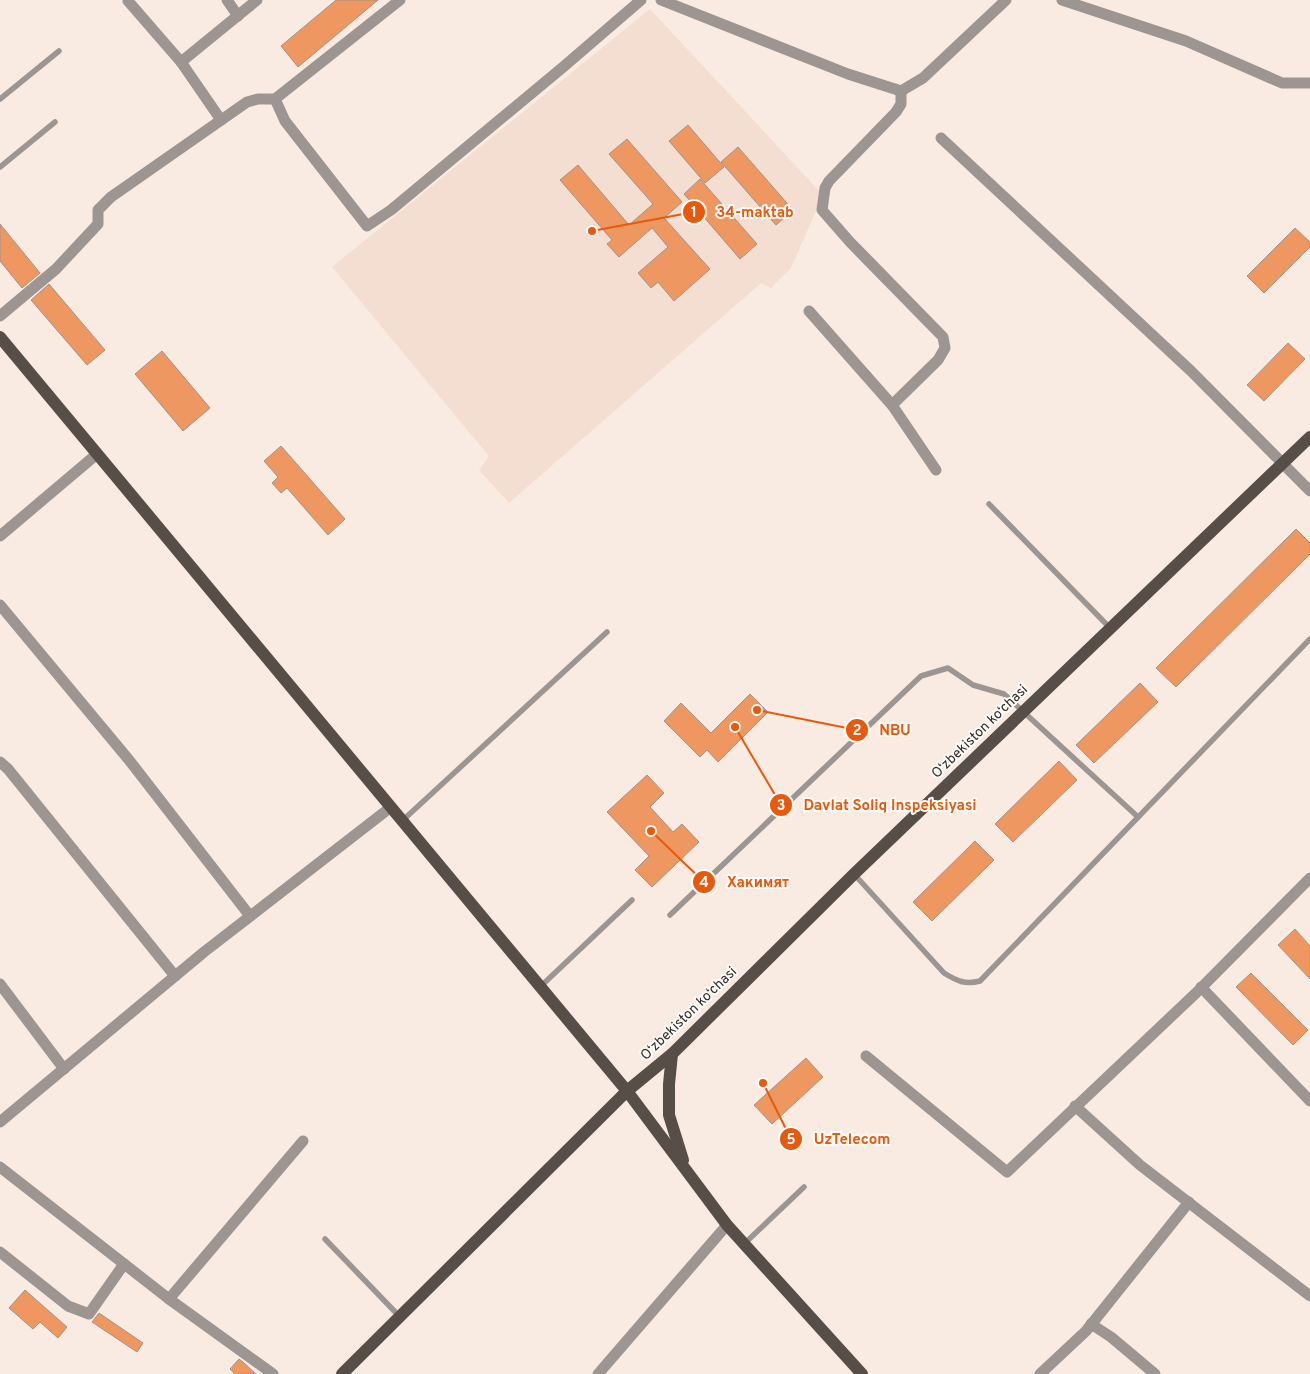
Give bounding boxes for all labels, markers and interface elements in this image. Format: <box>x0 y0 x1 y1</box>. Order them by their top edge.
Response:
callout: 34-maktab <box>682 197 804 227</box>
text: 1 <box>691 204 697 223</box>
text: 34-maktab <box>716 204 794 223</box>
street label: O‘zbekiston ko‘chasi <box>928 682 1032 782</box>
callout: NBU <box>844 715 921 745</box>
text: 2 <box>852 722 862 741</box>
text: NBU <box>879 722 911 741</box>
callout: Davlat Soliq Inspeksiyasi <box>768 790 987 820</box>
text: 3 <box>777 797 786 816</box>
text: Davlat Soliq Inspeksiyasi <box>803 797 977 816</box>
callout: Хакимят <box>691 867 799 897</box>
text: 4 <box>699 874 709 893</box>
text: Хакимят <box>727 874 789 893</box>
street label: O‘zbekiston ko‘chasi <box>637 964 741 1064</box>
callout: UzTelecom <box>778 1124 900 1154</box>
text: 5 <box>786 1131 796 1150</box>
text: UzTelecom <box>814 1131 890 1150</box>

